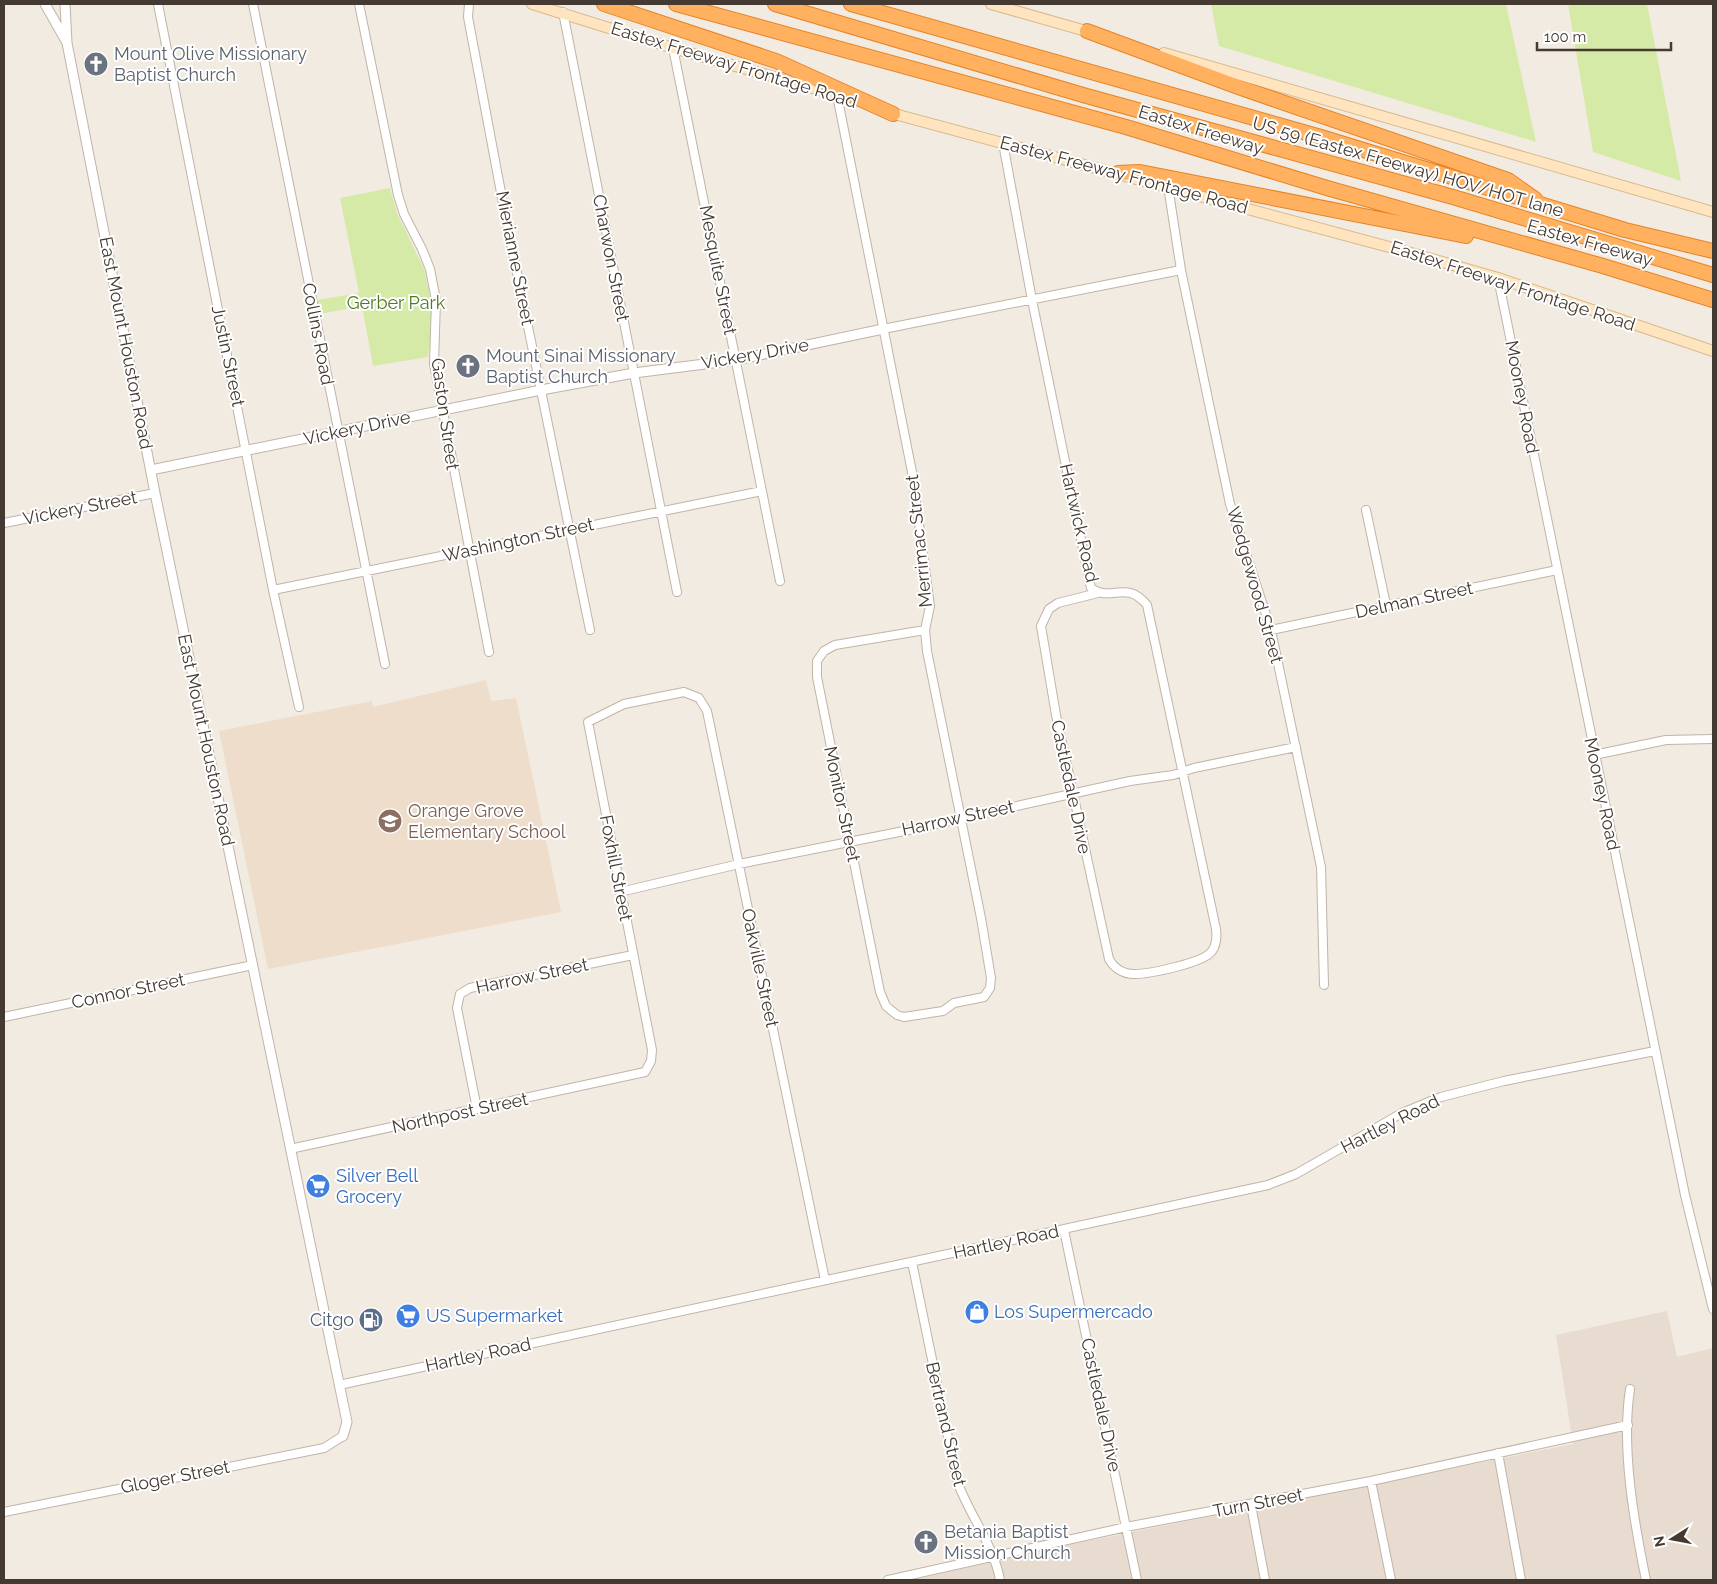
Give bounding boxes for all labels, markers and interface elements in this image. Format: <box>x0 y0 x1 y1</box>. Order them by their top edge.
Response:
street label: Eastex Freeway Frontage Road <box>609 17 860 112</box>
scale bar <box>1537 20 1671 52</box>
text: 100 m <box>1544 28 1586 46</box>
place label: Mount Olive Missionary Baptist Church <box>114 43 307 85</box>
church icon: Mount Olive Missionary Baptist Church <box>83 51 109 77</box>
street label: Eastex Freeway <box>1136 101 1266 159</box>
street label: US 59 (Eastex Freeway) HOV/HOT lane <box>1250 112 1567 221</box>
street label: Eastex Freeway Frontage Road <box>998 131 1251 218</box>
street label: Mierianne Street <box>492 189 539 327</box>
street label: Charwon Street <box>589 193 634 323</box>
street label: Mesquite Street <box>696 203 741 336</box>
street label: Eastex Freeway <box>1525 215 1656 271</box>
street label: East Mount Houston Road <box>96 235 157 451</box>
street label: Eastex Freeway Frontage Road <box>1388 236 1638 335</box>
street label: Collins Road <box>298 281 339 387</box>
park label: Gerber Park <box>347 292 446 313</box>
street label: Justin Street <box>208 303 249 408</box>
street label: Vickery Drive <box>700 334 811 373</box>
street label: Mooney Road <box>1501 339 1544 455</box>
place label: Mount Sinai Missionary Baptist Church <box>486 345 676 387</box>
church icon: Mount Sinai Missionary Baptist Church <box>455 353 481 379</box>
street label: Gaston Street <box>427 357 464 471</box>
street label: Vickery Drive <box>302 406 413 449</box>
street label: Hartwick Road <box>1056 462 1103 584</box>
street label: Merrimac Street <box>901 474 936 609</box>
street label: Vickery Street <box>21 486 139 529</box>
street label: Wedgewood Street <box>1223 504 1288 666</box>
street label: Washington Street <box>440 513 595 566</box>
street label: Delman Street <box>1353 577 1475 622</box>
street label: East Mount Houston Road <box>174 632 239 848</box>
street label: Castledale Drive <box>1047 718 1096 856</box>
street label: Mooney Road <box>1580 736 1625 852</box>
street label: Monitor Street <box>820 744 865 864</box>
street label: Harrow Street <box>900 795 1016 840</box>
place label: Orange Grove Elementary School <box>408 800 566 842</box>
school or university icon: Orange Grove Elementary School <box>377 808 403 834</box>
street label: Foxhill Street <box>596 813 637 923</box>
street label: Oakville Street <box>738 906 783 1029</box>
street label: Harrow Street <box>474 953 590 998</box>
street label: Connor Street <box>69 968 186 1013</box>
street label: Northpost Street <box>390 1088 530 1137</box>
street label: Hartley Road <box>1337 1090 1442 1157</box>
place label: Silver Bell Grocery <box>336 1165 418 1207</box>
supermarket icon: Silver Bell Grocery <box>305 1173 331 1199</box>
street label: Hartley Road <box>951 1220 1061 1263</box>
shop icon: Los Supermercado <box>964 1299 990 1325</box>
place label: Los Supermercado <box>994 1301 1153 1322</box>
supermarket icon: US Supermarket <box>395 1303 421 1329</box>
place label: US Supermarket <box>426 1305 563 1326</box>
fuel station icon: Citgo <box>358 1307 384 1333</box>
place label: Citgo <box>310 1309 354 1330</box>
street label: Hartley Road <box>423 1333 533 1376</box>
street label: Castledale Drive <box>1077 1336 1126 1474</box>
street label: Bertrand Street <box>922 1360 971 1488</box>
street label: Gloger Street <box>119 1456 231 1497</box>
street label: Turn Street <box>1211 1483 1305 1522</box>
north arrow <box>1647 1514 1697 1564</box>
place label: Betania Baptist Mission Church <box>944 1521 1071 1563</box>
church icon: Betania Baptist Mission Church <box>913 1529 939 1555</box>
text: N <box>1650 1535 1668 1548</box>

